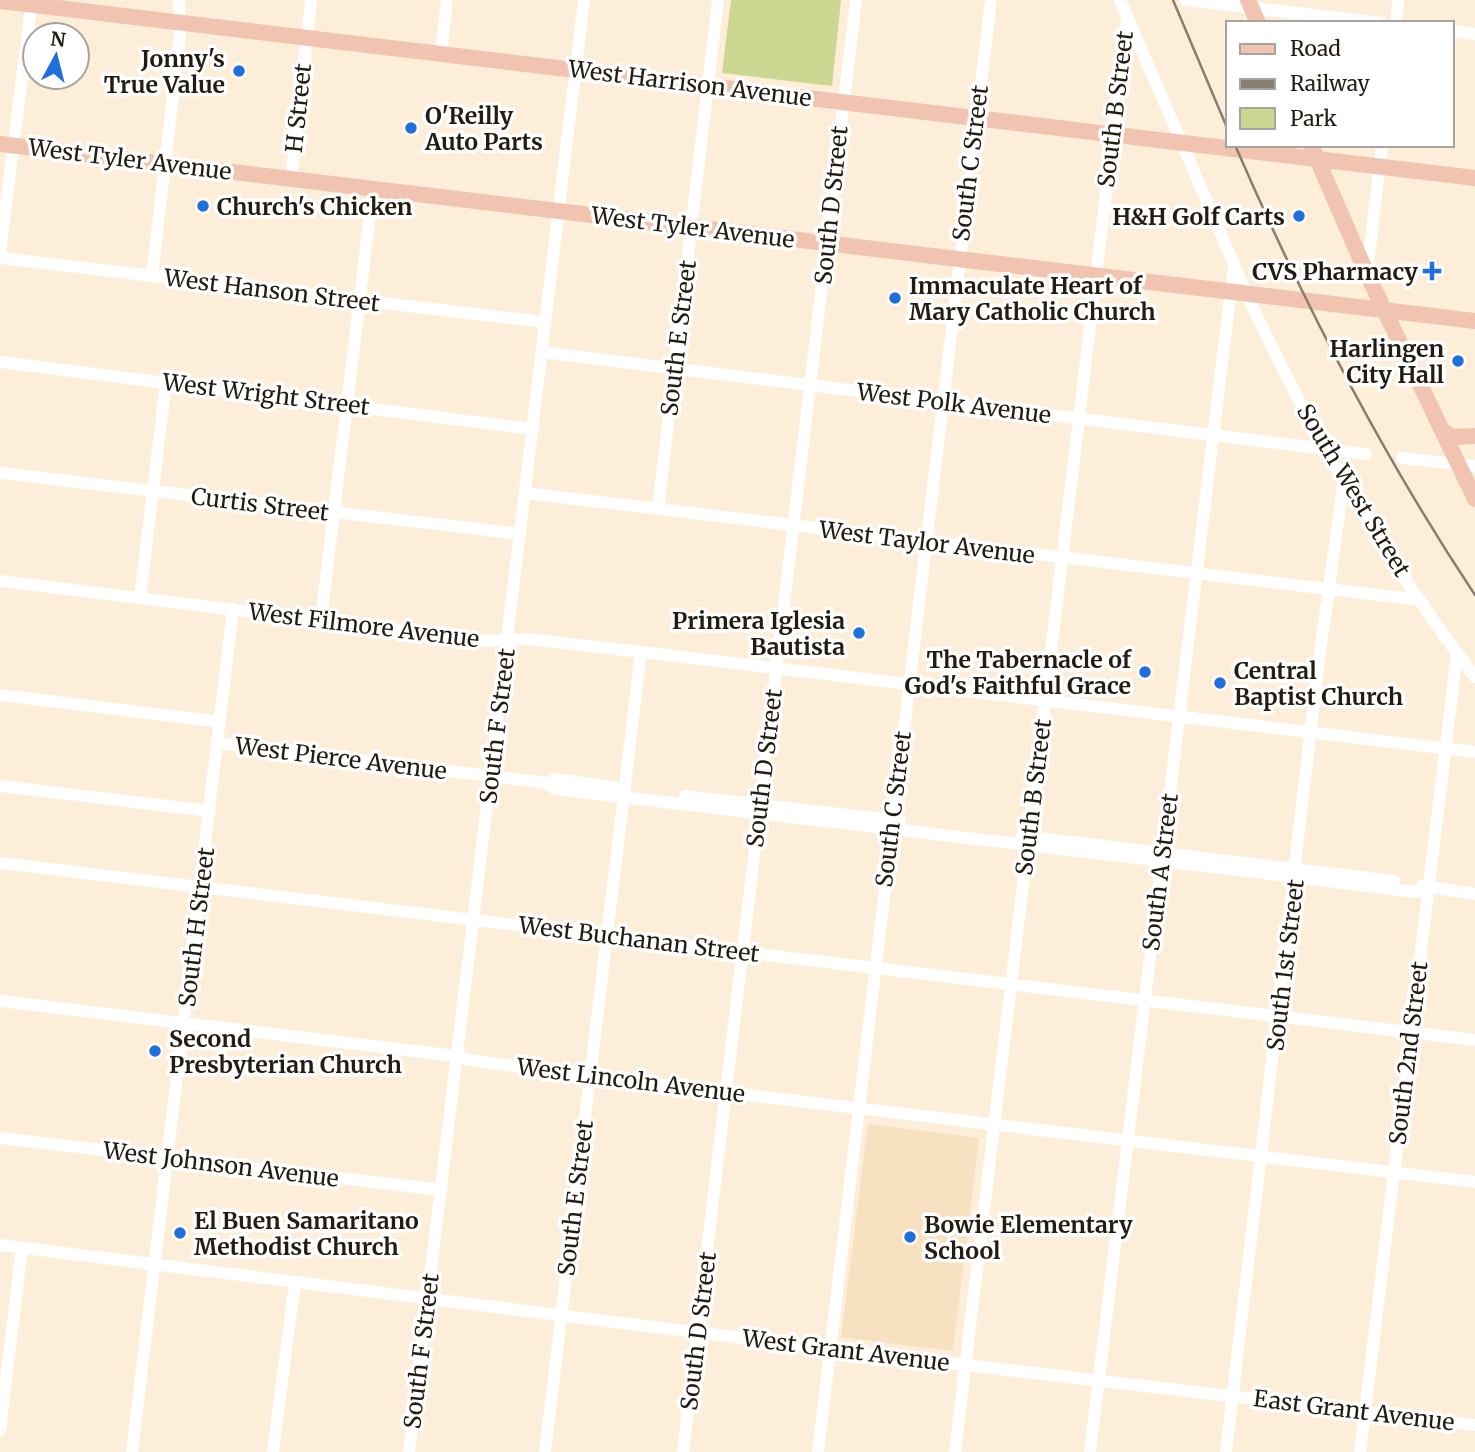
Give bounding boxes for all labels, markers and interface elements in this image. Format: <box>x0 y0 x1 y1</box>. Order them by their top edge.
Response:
north arrow <box>21 21 91 91</box>
legend <box>1226 21 1454 147</box>
text: N <box>49 26 67 52</box>
street label: South B Street <box>1091 29 1139 189</box>
text: Road <box>1290 35 1341 62</box>
place label: Jonny's True Value <box>104 44 225 99</box>
street label: West Harrison Avenue <box>566 54 813 112</box>
street label: H Street <box>279 62 317 154</box>
marker: Jonny's True Value <box>231 63 247 79</box>
text: Railway <box>1290 70 1371 97</box>
street label: South C Street <box>946 83 994 243</box>
place label: O'Reilly Auto Parts <box>424 101 543 156</box>
text: Park <box>1290 105 1337 132</box>
marker: O'Reilly Auto Parts <box>403 120 419 136</box>
street label: South D Street <box>808 124 854 286</box>
street label: West Tyler Avenue <box>26 132 233 186</box>
place label: Church's Chicken <box>217 192 413 221</box>
marker: Church's Chicken <box>195 198 211 214</box>
street label: West Tyler Avenue <box>589 200 796 254</box>
place label: H&H Golf Carts <box>1112 202 1285 231</box>
marker: H&H Golf Carts <box>1291 208 1307 224</box>
place label: CVS Pharmacy <box>1252 257 1418 286</box>
street label: South E Street <box>654 258 702 418</box>
street label: West Hanson Street <box>162 262 381 318</box>
marker: CVS Pharmacy <box>1424 263 1440 279</box>
place label: Immaculate Heart of Mary Catholic Church <box>909 271 1156 326</box>
marker: Immaculate Heart of Mary Catholic Church <box>887 290 903 306</box>
place label: Harlingen City Hall <box>1329 334 1445 389</box>
marker: Harlingen City Hall <box>1450 353 1466 369</box>
street label: West Wright Street <box>160 367 371 421</box>
street label: West Polk Avenue <box>854 377 1053 429</box>
street label: South West Street <box>1291 398 1417 582</box>
street label: Curtis Street <box>189 481 331 527</box>
street label: West Taylor Avenue <box>817 514 1037 570</box>
street label: West Filmore Avenue <box>246 596 481 654</box>
place label: Primera Iglesia Bautista <box>672 606 845 661</box>
marker: Primera Iglesia Bautista <box>851 625 867 641</box>
place label: The Tabernacle of God's Faithful Grace <box>904 645 1132 700</box>
street label: South F Street <box>473 647 521 805</box>
place label: Central Baptist Church <box>1234 656 1403 711</box>
marker: The Tabernacle of God's Faithful Grace <box>1137 664 1153 680</box>
marker: Central Baptist Church <box>1212 675 1228 691</box>
street label: South D Street <box>740 687 788 849</box>
street label: South B Street <box>1009 717 1057 877</box>
street label: South C Street <box>869 729 917 889</box>
street label: West Pierce Avenue <box>232 730 449 785</box>
street label: South A Street <box>1136 792 1184 952</box>
street label: South H Street <box>172 845 220 1009</box>
street label: South 1st Street <box>1260 877 1310 1053</box>
street label: West Buchanan Street <box>516 910 761 968</box>
street label: South 2nd Street <box>1382 959 1434 1147</box>
place label: Second Presbyterian Church <box>169 1024 402 1079</box>
marker: Second Presbyterian Church <box>147 1043 163 1059</box>
street label: West Lincoln Avenue <box>514 1051 747 1108</box>
street label: South E Street <box>551 1118 599 1278</box>
street label: West Johnson Avenue <box>100 1135 341 1193</box>
place label: El Buen Samaritano Methodist Church <box>194 1206 419 1261</box>
place label: Bowie Elementary School <box>924 1210 1133 1265</box>
marker: El Buen Samaritano Methodist Church <box>172 1225 188 1241</box>
marker: Bowie Elementary School <box>902 1229 918 1245</box>
street label: South D Street <box>674 1250 722 1412</box>
street label: South F Street <box>397 1272 445 1430</box>
street label: West Grant Avenue <box>740 1323 951 1377</box>
street label: East Grant Avenue <box>1252 1383 1456 1437</box>

